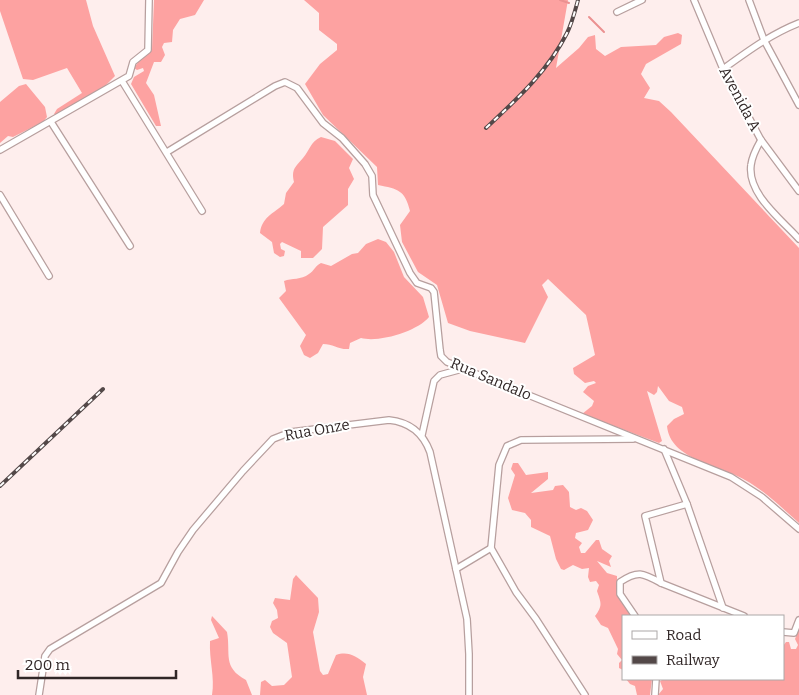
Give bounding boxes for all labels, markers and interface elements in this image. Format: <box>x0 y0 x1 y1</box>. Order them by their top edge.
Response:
street label: Avenida A <box>716 64 765 135</box>
street label: Rua Sandalo <box>448 354 534 404</box>
street label: Rua Onze <box>283 415 351 445</box>
legend <box>622 615 784 680</box>
text: Road <box>666 626 701 644</box>
scale bar <box>18 648 175 680</box>
text: Railway <box>666 651 720 669</box>
text: 200 m <box>25 656 70 674</box>

